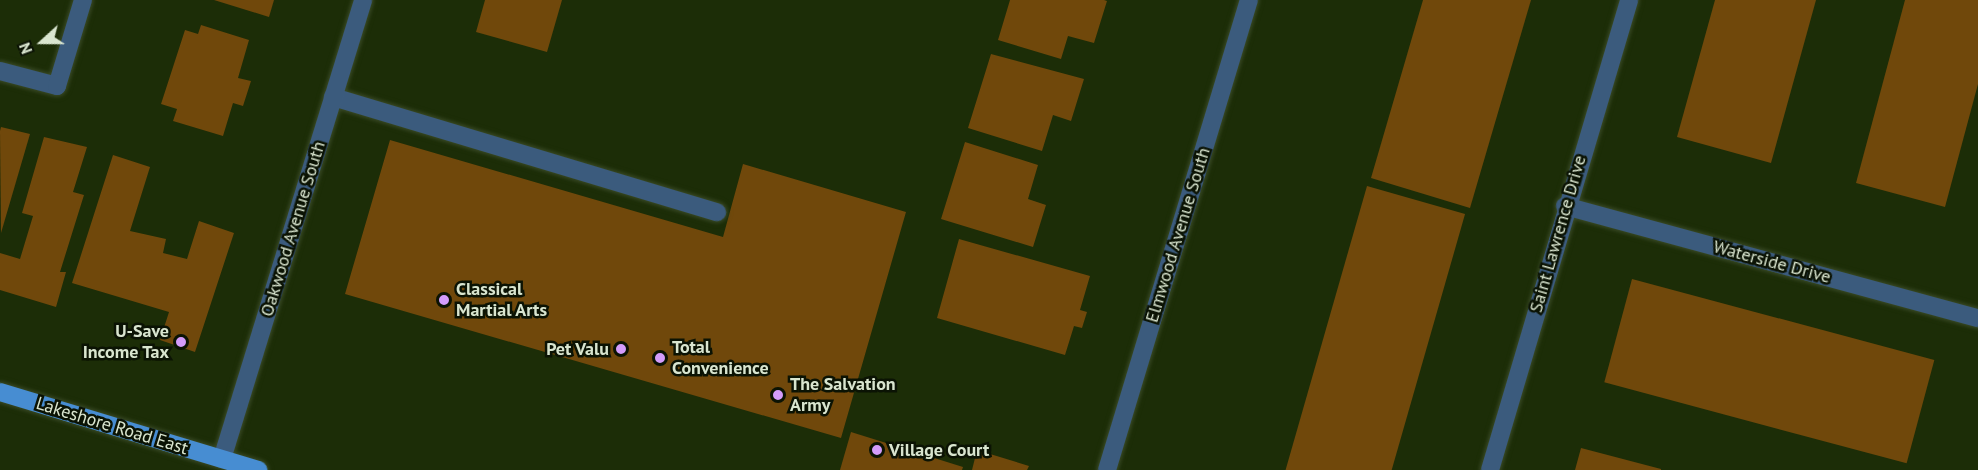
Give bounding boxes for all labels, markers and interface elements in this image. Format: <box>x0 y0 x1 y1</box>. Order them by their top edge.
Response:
north arrow <box>12 12 72 72</box>
text: N <box>14 40 36 57</box>
street label: Oakwood Avenue South <box>256 139 330 319</box>
street label: Elmwood Avenue South <box>1141 145 1215 325</box>
street label: Saint Lawrence Drive <box>1525 153 1591 315</box>
street label: Waterside Drive <box>1711 236 1833 288</box>
place label: Classical Martial Arts <box>456 279 548 322</box>
marker: Classical Martial Arts <box>437 293 451 307</box>
place label: U-Save Income Tax <box>82 321 169 364</box>
marker: U-Save Income Tax <box>174 335 188 349</box>
place label: Total Convenience <box>672 337 769 380</box>
place label: Pet Valu <box>546 338 609 360</box>
marker: Pet Valu <box>614 342 628 356</box>
marker: Total Convenience <box>653 351 667 365</box>
place label: The Salvation Army <box>790 374 896 416</box>
marker: The Salvation Army <box>771 388 785 402</box>
street label: Lakeshore Road East <box>33 393 191 459</box>
place label: Village Court <box>889 439 989 461</box>
marker: Village Court <box>870 443 884 457</box>

